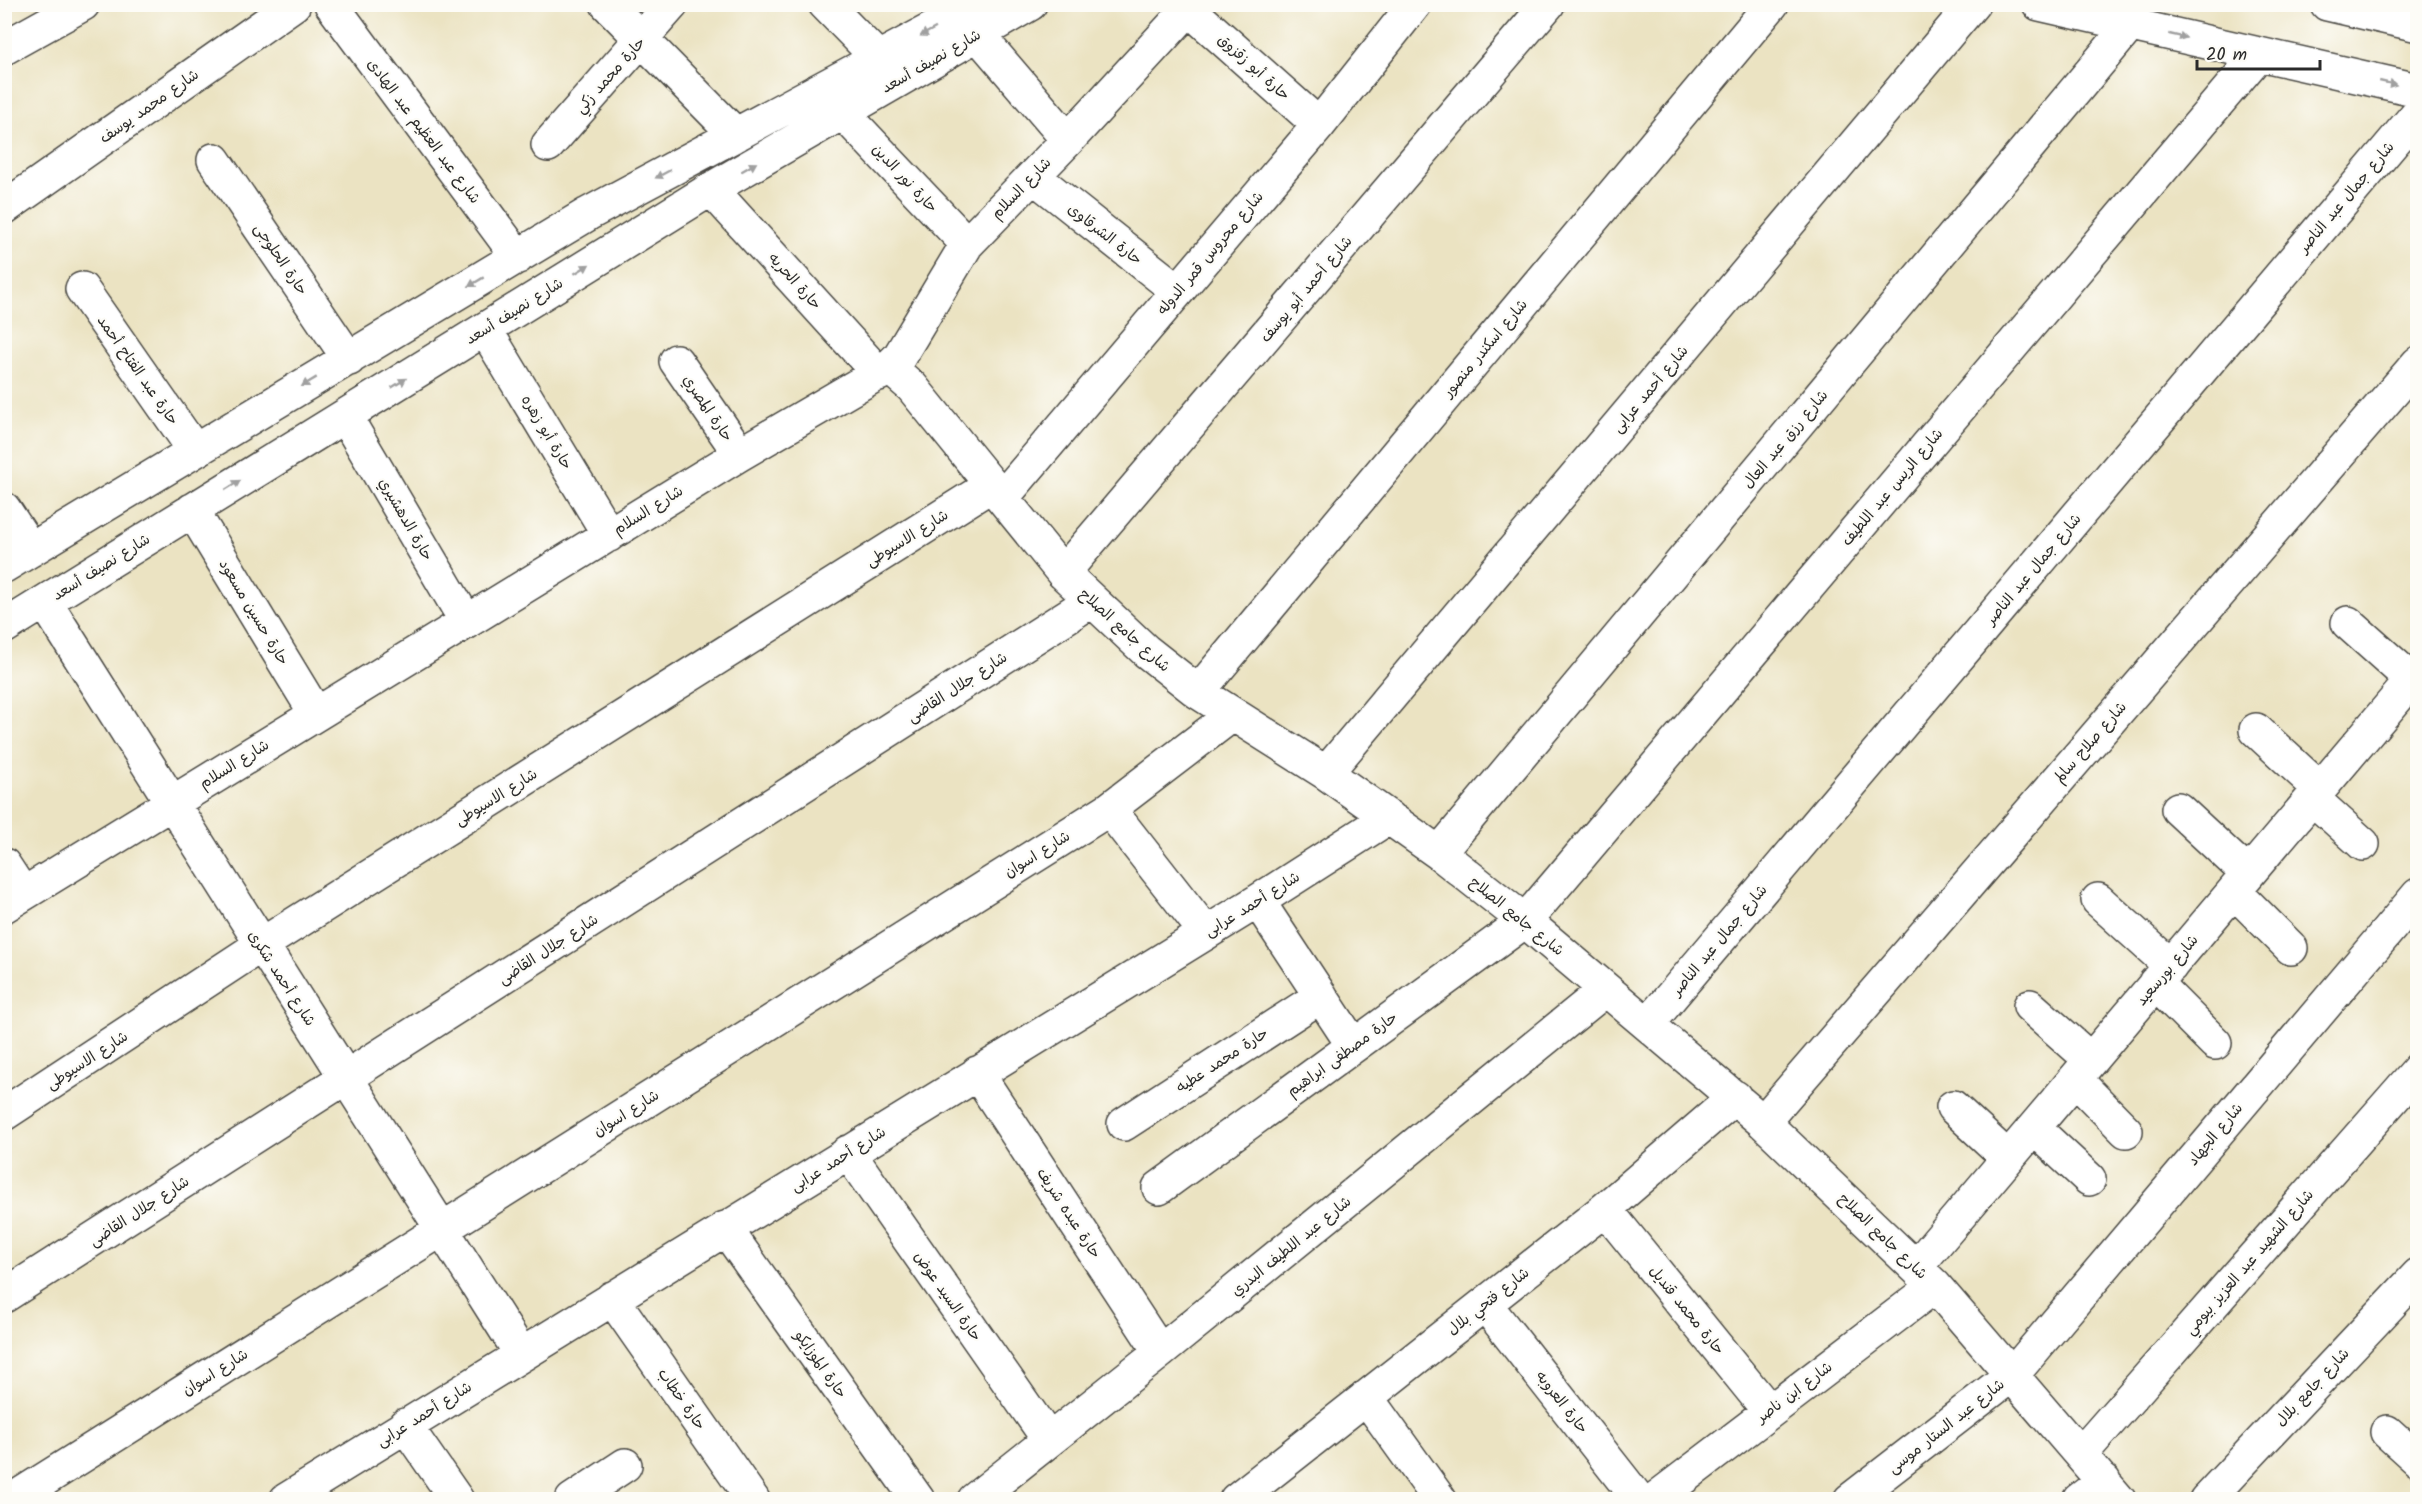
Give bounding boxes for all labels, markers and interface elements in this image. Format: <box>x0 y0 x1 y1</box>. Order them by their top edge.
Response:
street label: شارع نصيف أسعد <box>877 24 986 100</box>
one-way arrow <box>919 27 936 37</box>
street label: حارة أبو زقزوق <box>1212 29 1295 107</box>
street label: حارة محمد زكي <box>570 32 652 120</box>
one-way arrow <box>2168 32 2187 41</box>
scale bar <box>2197 33 2320 71</box>
text: 20 m <box>2206 41 2247 70</box>
street label: شارع عبد العظيم عبد الهادى <box>360 54 486 209</box>
street label: شارع محمد يوسف <box>95 63 204 150</box>
one-way arrow <box>2379 79 2397 89</box>
street label: شارع جمال عبد الناصر <box>2292 136 2401 260</box>
street label: حارة نور الدين <box>866 139 943 219</box>
street label: شارع السلام <box>986 152 1058 225</box>
one-way arrow <box>740 162 757 172</box>
one-way arrow <box>654 169 671 179</box>
street label: شارع محروس قمر الدوله <box>1152 186 1270 321</box>
street label: حارة الشرقاوى <box>1062 198 1147 272</box>
street label: حارة الحلوجى <box>247 219 313 301</box>
street label: شارع أحمد أبو يوسف <box>1255 231 1359 348</box>
street label: حارة الحريه <box>762 248 827 316</box>
one-way arrow <box>574 263 590 274</box>
street label: شارع نصيف أسعد <box>461 272 568 352</box>
one-way arrow <box>468 276 484 287</box>
street label: شارع اسكندر منصور <box>1437 294 1534 404</box>
street label: حارة عبد الفتاح أحمد <box>90 311 184 431</box>
street label: شارع أحمد عرابى <box>1607 340 1695 439</box>
street label: حارة المصري <box>676 370 738 447</box>
one-way arrow <box>301 377 317 388</box>
one-way arrow <box>391 377 407 388</box>
street label: شارع رزق عبد العال <box>1737 385 1834 494</box>
street label: حارة أبو زهره <box>514 390 578 475</box>
street label: شارع الريس عبد اللطيف <box>1836 423 1949 552</box>
street label: حارة الدهشيري <box>372 473 439 566</box>
one-way arrow <box>225 480 241 491</box>
street label: شارع السلام <box>609 480 688 542</box>
street label: شارع الاسيوطى <box>861 504 954 574</box>
street label: شارع جمال عبد الناصر <box>1979 508 2088 632</box>
street label: شارع نصيف أسعد <box>48 528 155 608</box>
street label: حارة حسين مسعود <box>212 555 294 670</box>
street label: شارع جامع الصلاح <box>1073 583 1175 678</box>
street label: شارع جلال القاضى <box>902 646 1013 729</box>
street label: شارع صلاح سالم <box>2048 696 2133 789</box>
street label: شارع السلام <box>195 734 274 796</box>
street label: شارع الاسيوطى <box>450 763 543 833</box>
street label: شارع اسوان <box>1000 825 1075 885</box>
street label: شارع أحمد عرابى <box>1200 866 1305 944</box>
street label: شارع جامع الصلاح <box>1464 871 1569 963</box>
street label: شارع جمال عبد الناصر <box>1665 879 1774 1003</box>
street label: شارع جلال القاضى <box>493 908 604 991</box>
street label: شارع أحمد شكرى <box>241 926 321 1031</box>
street label: شارع بورسعيد <box>2131 930 2205 1012</box>
street label: حارة مصطفى ابراهيم <box>1282 1006 1403 1103</box>
street label: حارة محمد عطيه <box>1172 1022 1274 1100</box>
street label: شارع الاسيوطى <box>42 1025 133 1096</box>
street label: شارع اسوان <box>589 1084 664 1144</box>
street label: شارع الجهاد <box>2182 1098 2249 1172</box>
street label: شارع أحمد عرابى <box>786 1121 891 1199</box>
street label: حارة عبده شريف <box>1030 1163 1107 1264</box>
street label: شارع جلال القاضى <box>84 1170 195 1253</box>
street label: شارع الشهيد عبد العزيز بيومي <box>2179 1184 2320 1341</box>
street label: شارع جامع الصلاح <box>1832 1188 1932 1286</box>
street label: شارع عبد اللطيف البدري <box>1226 1191 1357 1303</box>
street label: حارة السيد عوض <box>907 1246 987 1347</box>
street label: حارة محمد قنديل <box>1643 1261 1730 1361</box>
street label: شارع فتحي بلال <box>1442 1262 1535 1342</box>
street label: حارة الموزايكو <box>787 1325 853 1404</box>
street label: شارع اسوان <box>178 1343 253 1403</box>
street label: شارع جامع بلال <box>2270 1343 2356 1432</box>
street label: شارع ابن ناصر <box>1750 1356 1838 1431</box>
street label: حارة خطاب <box>651 1364 711 1435</box>
street label: حارة العروبه <box>1529 1366 1594 1439</box>
street label: شارع عبد الستار موسى <box>1883 1373 2010 1480</box>
street label: شارع أحمد عرابى <box>372 1376 477 1454</box>

